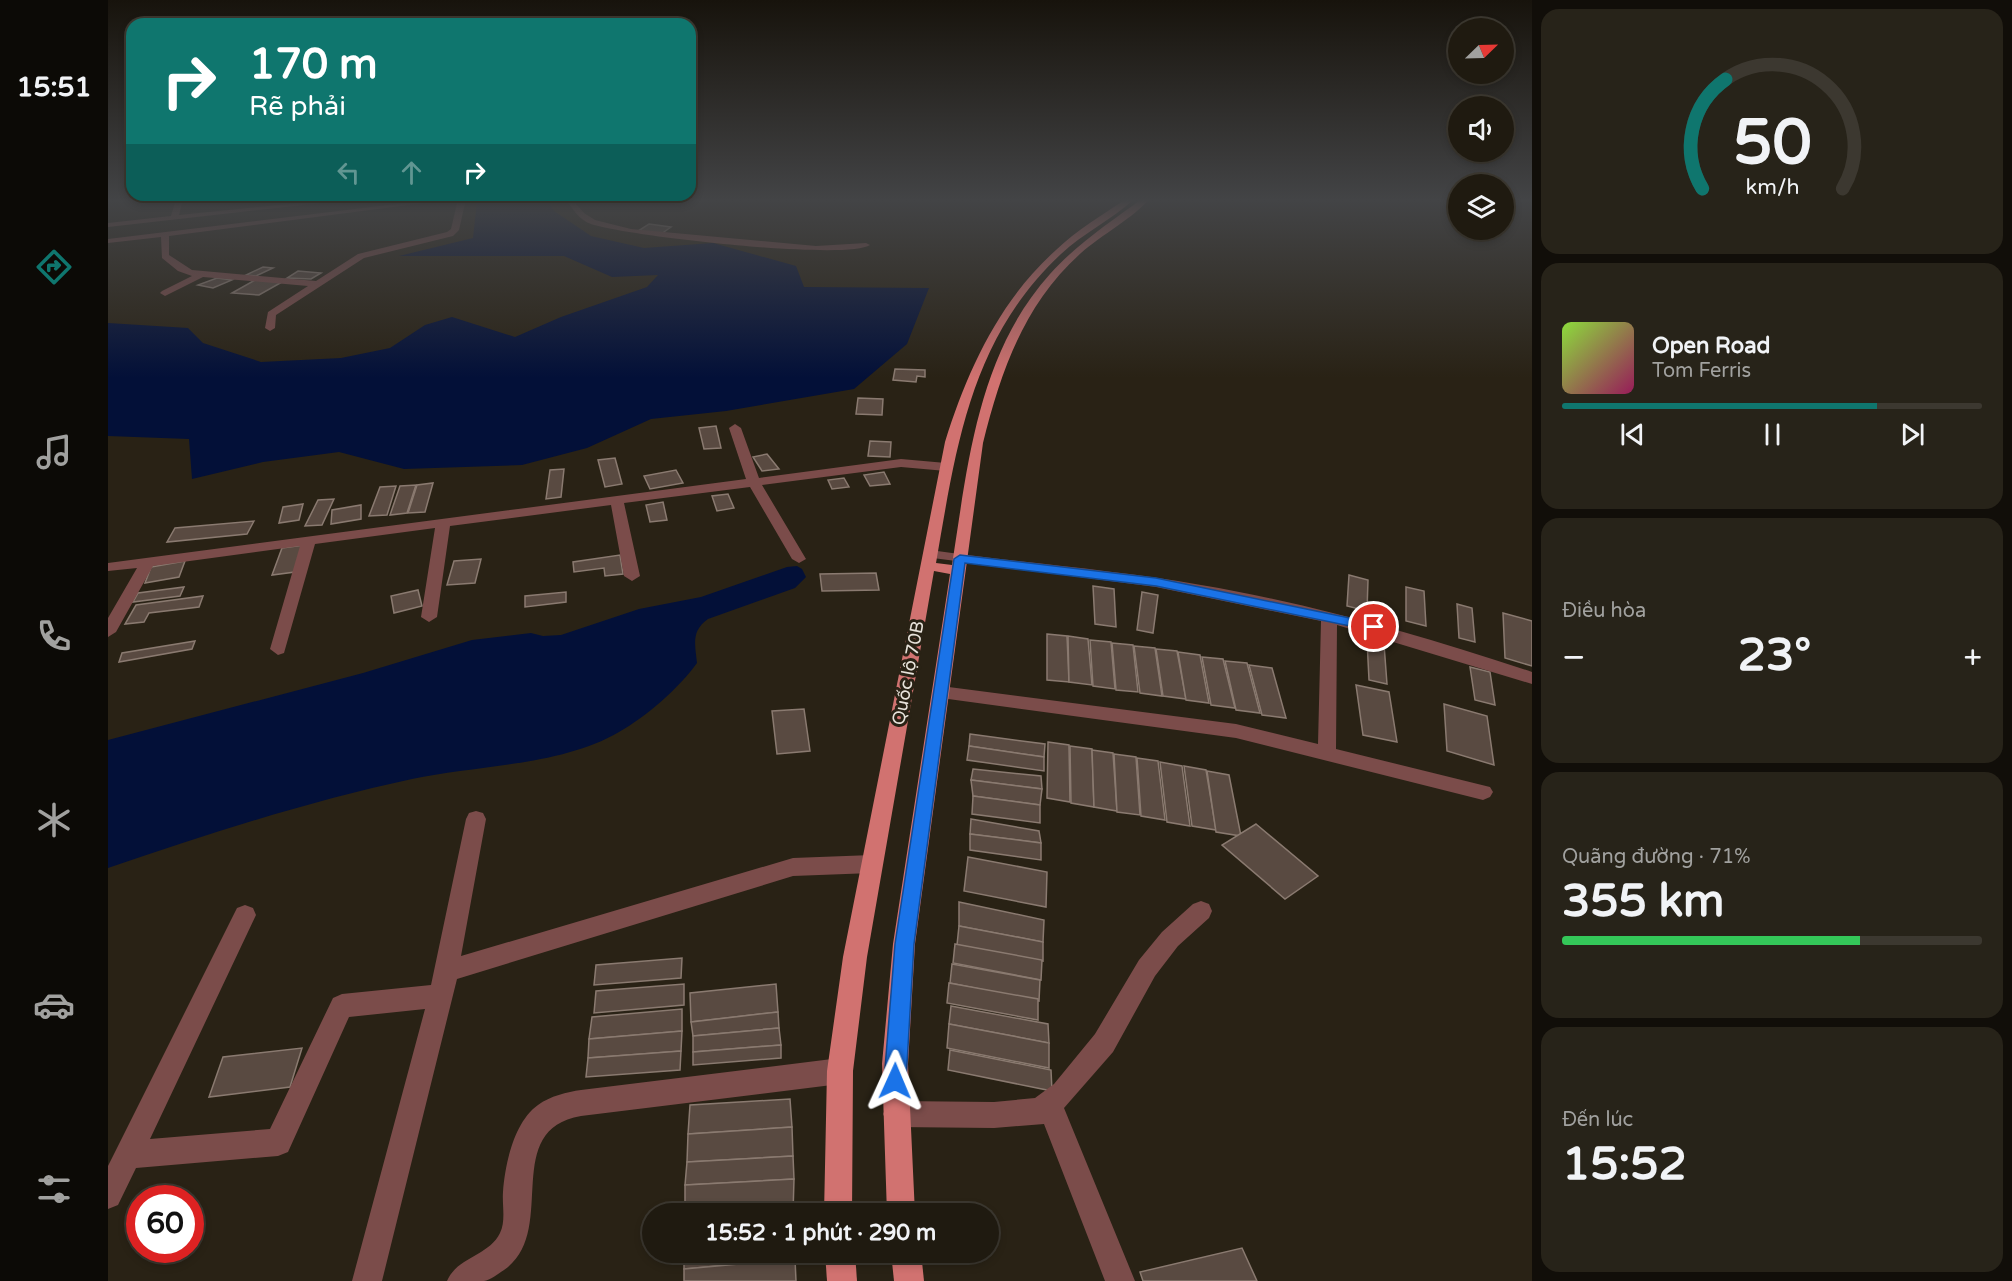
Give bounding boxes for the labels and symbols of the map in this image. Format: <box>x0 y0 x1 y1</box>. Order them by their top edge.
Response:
north arrow <box>1448 18 1514 84</box>
pin <box>1348 601 1399 652</box>
street label: Quốc lộ 70B <box>887 619 929 727</box>
position arrow <box>863 1049 927 1113</box>
speed limit sign: 60 <box>126 1185 204 1263</box>

